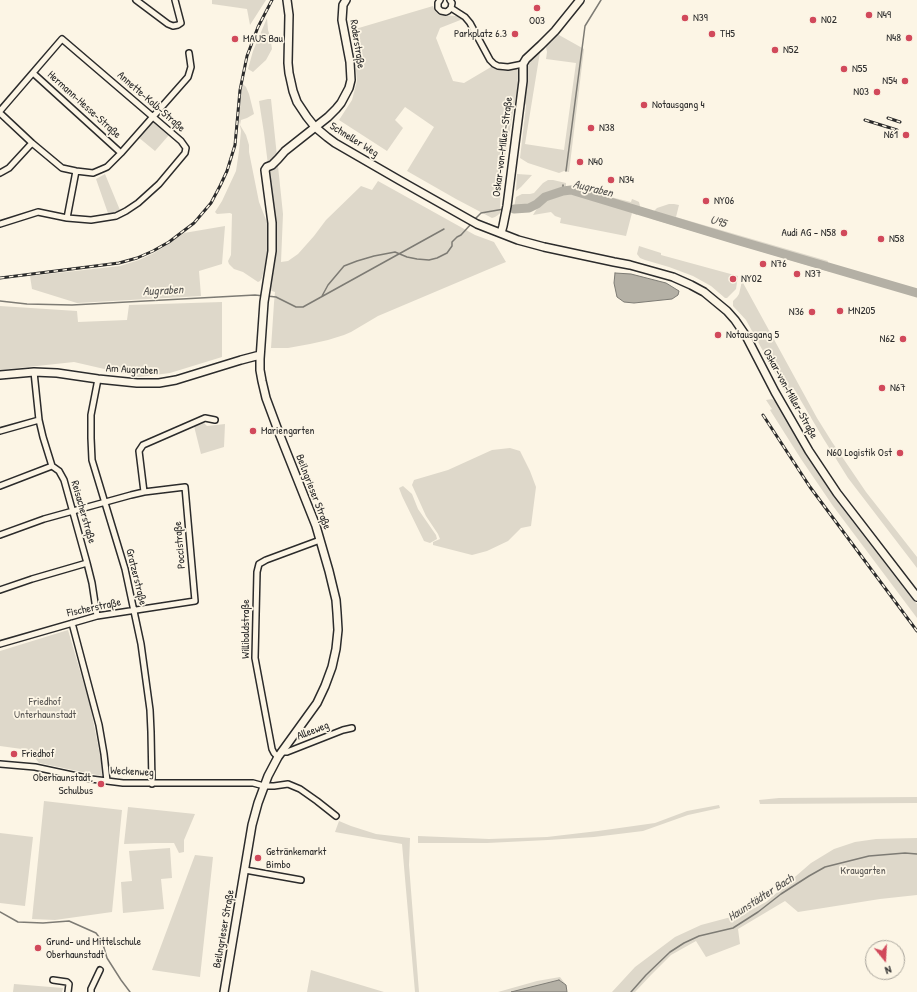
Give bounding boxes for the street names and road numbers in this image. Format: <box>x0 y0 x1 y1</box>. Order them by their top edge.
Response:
street label: Roderstraße <box>347 19 367 69</box>
street label: Hermann-Hesse-Straße <box>45 69 123 141</box>
street label: Annette-Kolb-Straße <box>114 69 188 135</box>
street label: Oskar-von-Miller-Straße <box>490 96 516 198</box>
street label: Schneller Weg <box>327 120 381 160</box>
street label: Oskar-von-Miller-Straße <box>760 347 820 441</box>
street label: Am Augraben <box>105 362 159 378</box>
street label: Beilngrieser Straße <box>293 453 333 531</box>
street label: Reisacherstraße <box>68 479 98 545</box>
street label: Poccistraße <box>171 521 189 569</box>
street label: Gratzerstraße <box>123 547 149 607</box>
street label: Fischerstraße <box>66 596 122 620</box>
street label: Willibaldstraße <box>239 599 253 659</box>
street label: Alleeweg <box>295 719 331 743</box>
street label: Weckenweg <box>110 764 154 780</box>
street label: Beilngrieser Straße <box>211 889 237 969</box>

